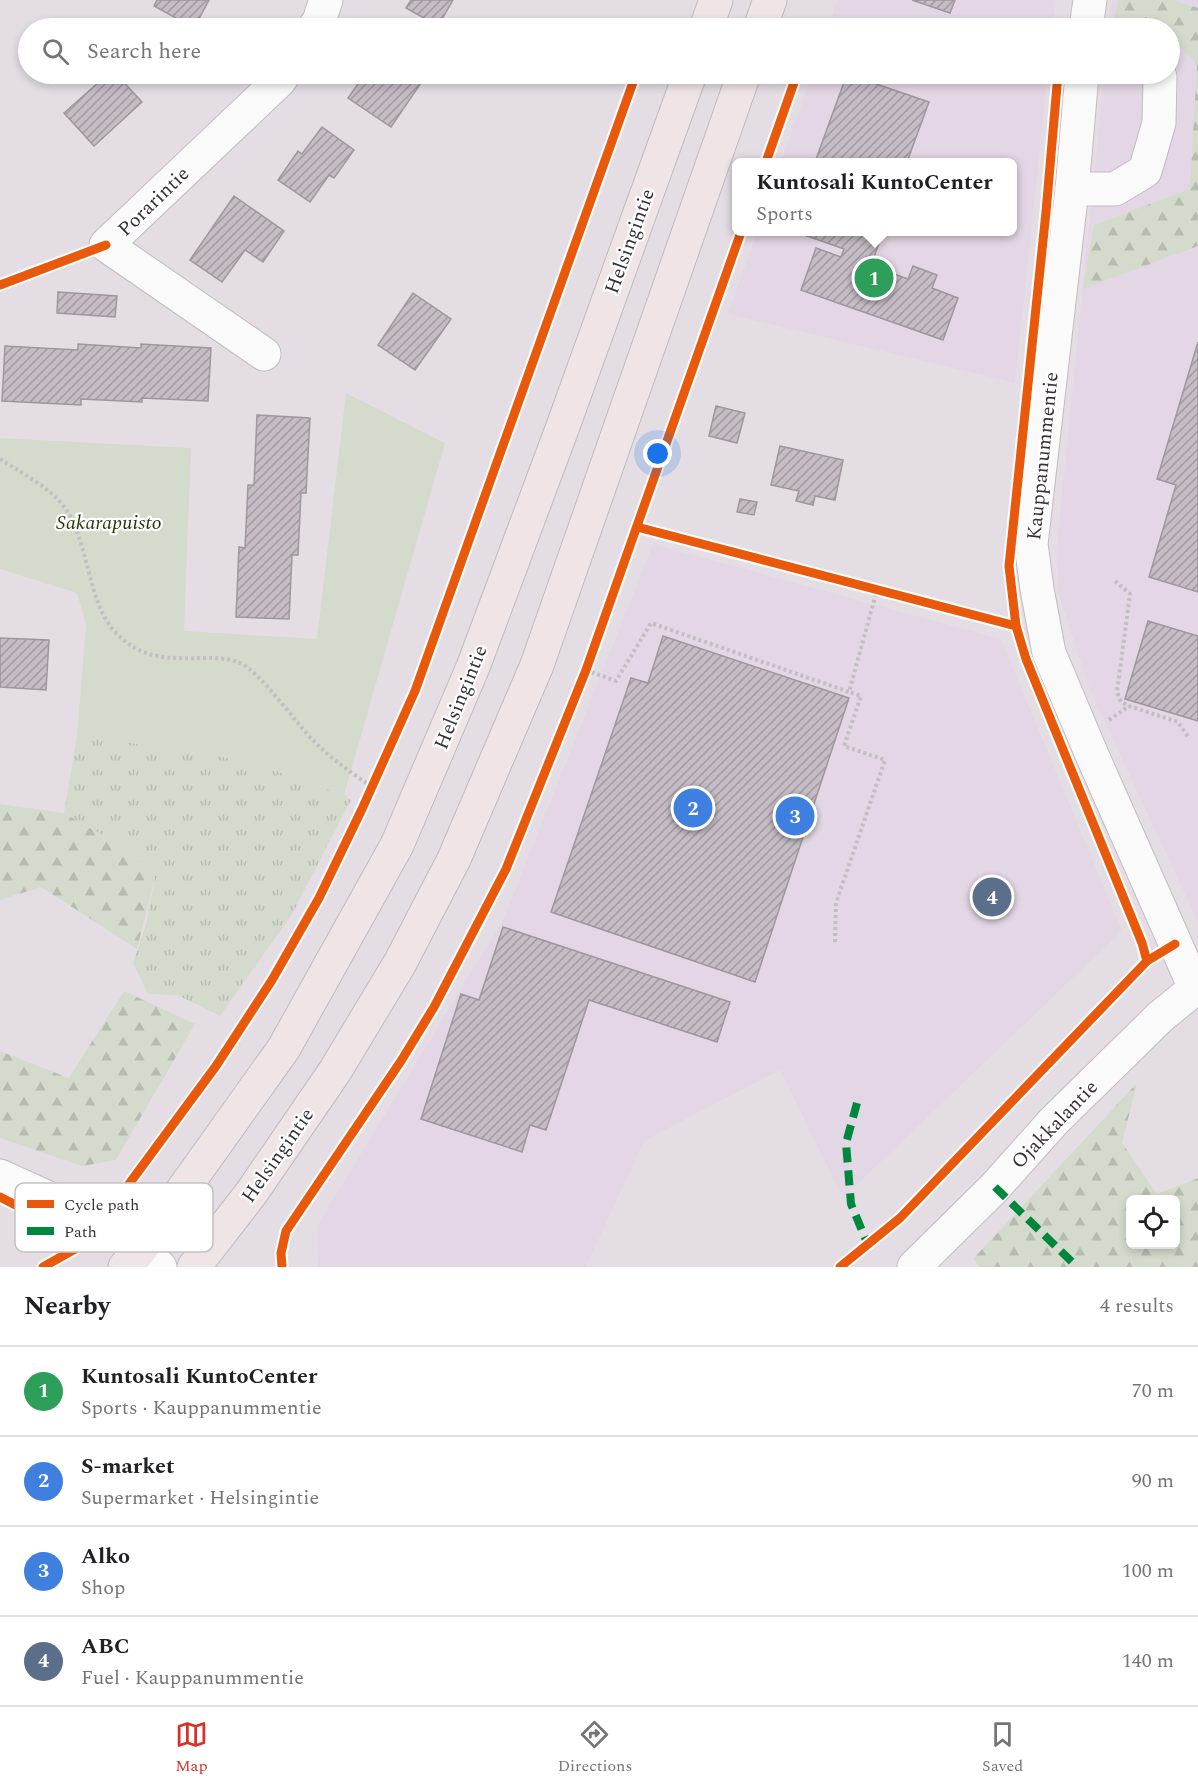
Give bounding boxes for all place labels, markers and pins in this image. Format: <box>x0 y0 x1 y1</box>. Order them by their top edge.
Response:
pin: 1 <box>854 256 894 300</box>
pin: 2 <box>674 786 712 830</box>
pin: 3 <box>776 794 814 838</box>
pin: 4 <box>972 874 1012 920</box>

